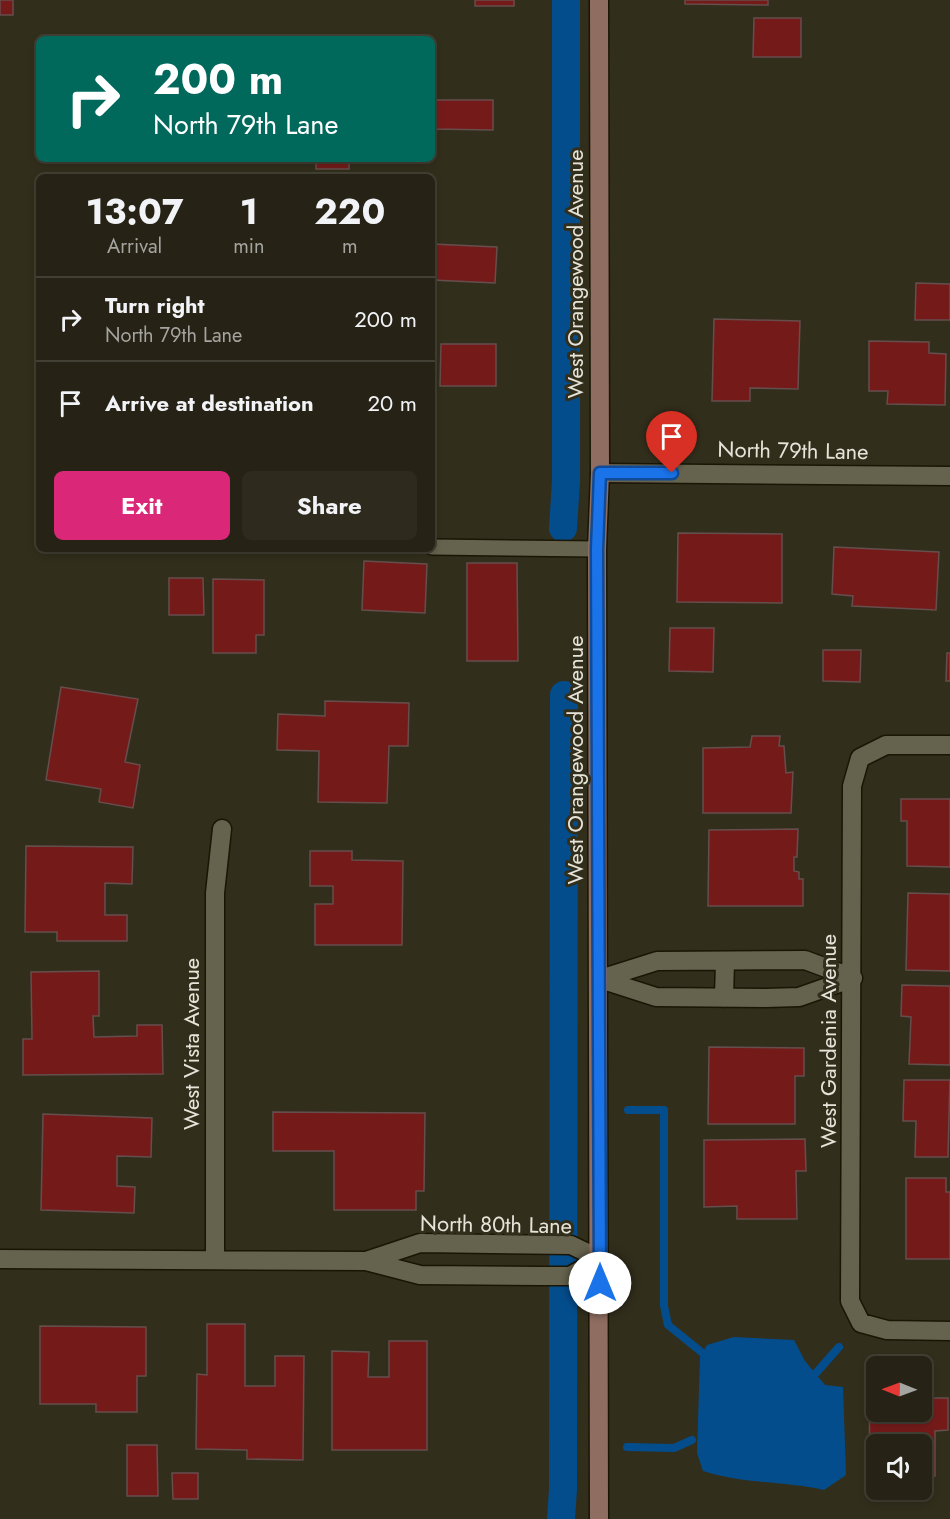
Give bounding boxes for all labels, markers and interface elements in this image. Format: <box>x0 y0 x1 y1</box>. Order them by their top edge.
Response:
text: 200 m <box>153 49 283 110</box>
icon: right <box>54 60 132 138</box>
text: North 79th Lane <box>153 105 338 144</box>
street label: West Orangewood Avenue <box>559 149 591 399</box>
text: 13:07 <box>86 185 184 237</box>
text: 1 <box>240 185 258 237</box>
text: 220 <box>314 185 385 237</box>
text: Arrival <box>107 232 162 261</box>
text: min <box>233 232 265 261</box>
text: m <box>342 232 358 261</box>
text: Turn right <box>105 289 205 321</box>
icon: right <box>54 303 87 336</box>
text: 200 m <box>354 303 417 335</box>
text: North 79th Lane <box>105 321 242 350</box>
icon: arrive <box>54 387 87 420</box>
text: Arrive at destination <box>105 387 314 419</box>
text: 20 m <box>368 387 417 419</box>
pin <box>646 411 697 473</box>
icon: arrive <box>655 420 688 453</box>
street label: North 79th Lane <box>717 433 869 467</box>
button: Exit <box>54 471 230 540</box>
button: Share <box>242 471 417 540</box>
street label: West Orangewood Avenue <box>559 635 591 885</box>
street label: West Gardenia Avenue <box>812 934 844 1148</box>
street label: West Vista Avenue <box>175 958 207 1130</box>
street label: North 80th Lane <box>420 1207 572 1241</box>
position arrow <box>568 1251 632 1315</box>
north arrow <box>866 1356 932 1422</box>
map controls <box>866 1356 932 1500</box>
button: sound <box>866 1434 932 1500</box>

